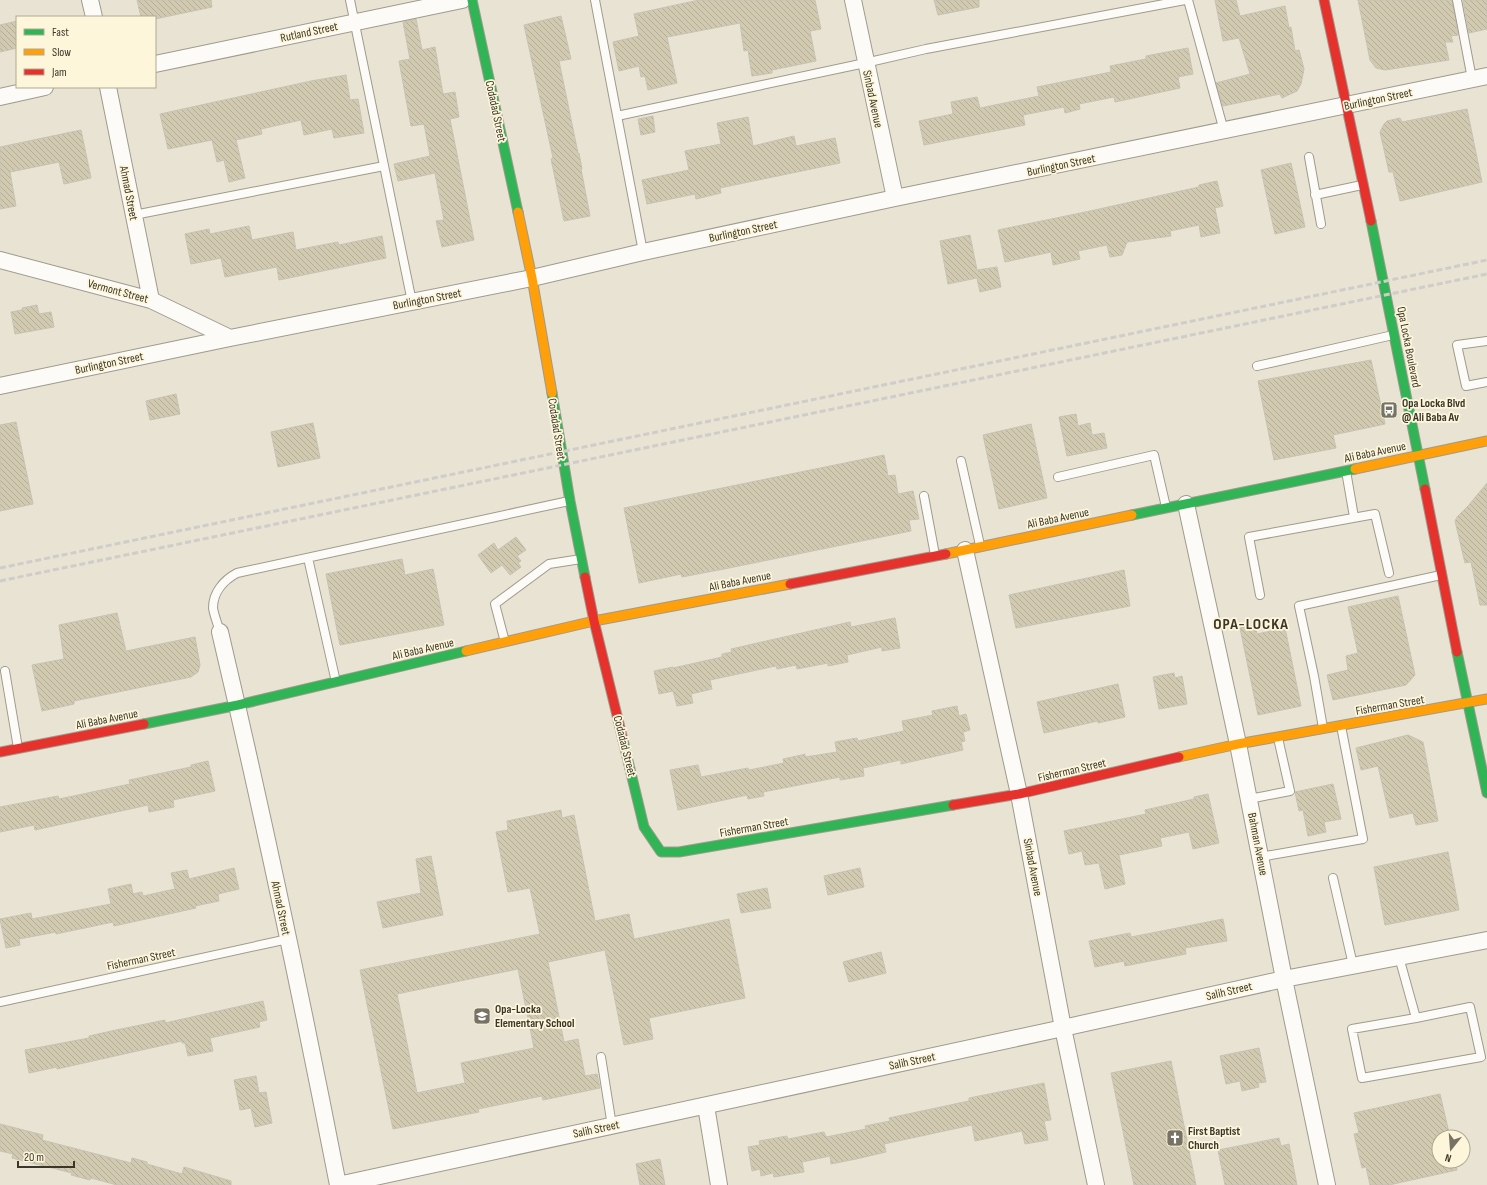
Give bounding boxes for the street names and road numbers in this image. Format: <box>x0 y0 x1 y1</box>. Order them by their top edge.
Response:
street label: Rutland Street <box>279 19 340 46</box>
street label: Sinbad Avenue <box>859 69 886 129</box>
street label: Codadad Street <box>482 79 509 143</box>
street label: Burlington Street <box>1343 85 1414 114</box>
street label: Burlington Street <box>1026 151 1097 180</box>
street label: Ahmad Street <box>116 164 141 222</box>
street label: Burlington Street <box>708 217 779 246</box>
street label: Vermont Street <box>86 276 150 307</box>
street label: Burlington Street <box>392 285 463 313</box>
street label: Opa Locka Boulevard <box>1393 305 1424 389</box>
street label: Burlington Street <box>74 349 145 378</box>
street label: Codadad Street <box>544 397 569 461</box>
street label: Ali Baba Avenue <box>1342 439 1408 467</box>
street label: Ali Baba Avenue <box>1025 505 1091 533</box>
street label: Ali Baba Avenue <box>707 568 772 595</box>
street label: Ali Baba Avenue <box>390 635 456 664</box>
street label: Fisherman Street <box>1355 692 1426 719</box>
street label: Ali Baba Avenue <box>74 706 139 733</box>
street label: Codadad Street <box>610 714 639 778</box>
street label: Fisherman Street <box>1037 755 1108 786</box>
street label: Bahman Avenue <box>1244 811 1271 877</box>
street label: Fisherman Street <box>719 814 790 841</box>
street label: Sinbad Avenue <box>1020 837 1045 897</box>
street label: Ahmad Street <box>267 879 294 937</box>
street label: Fisherman Street <box>106 945 177 974</box>
street label: Salih Street <box>1205 979 1254 1004</box>
street label: Salih Street <box>888 1049 937 1074</box>
street label: Salih Street <box>572 1117 621 1142</box>

